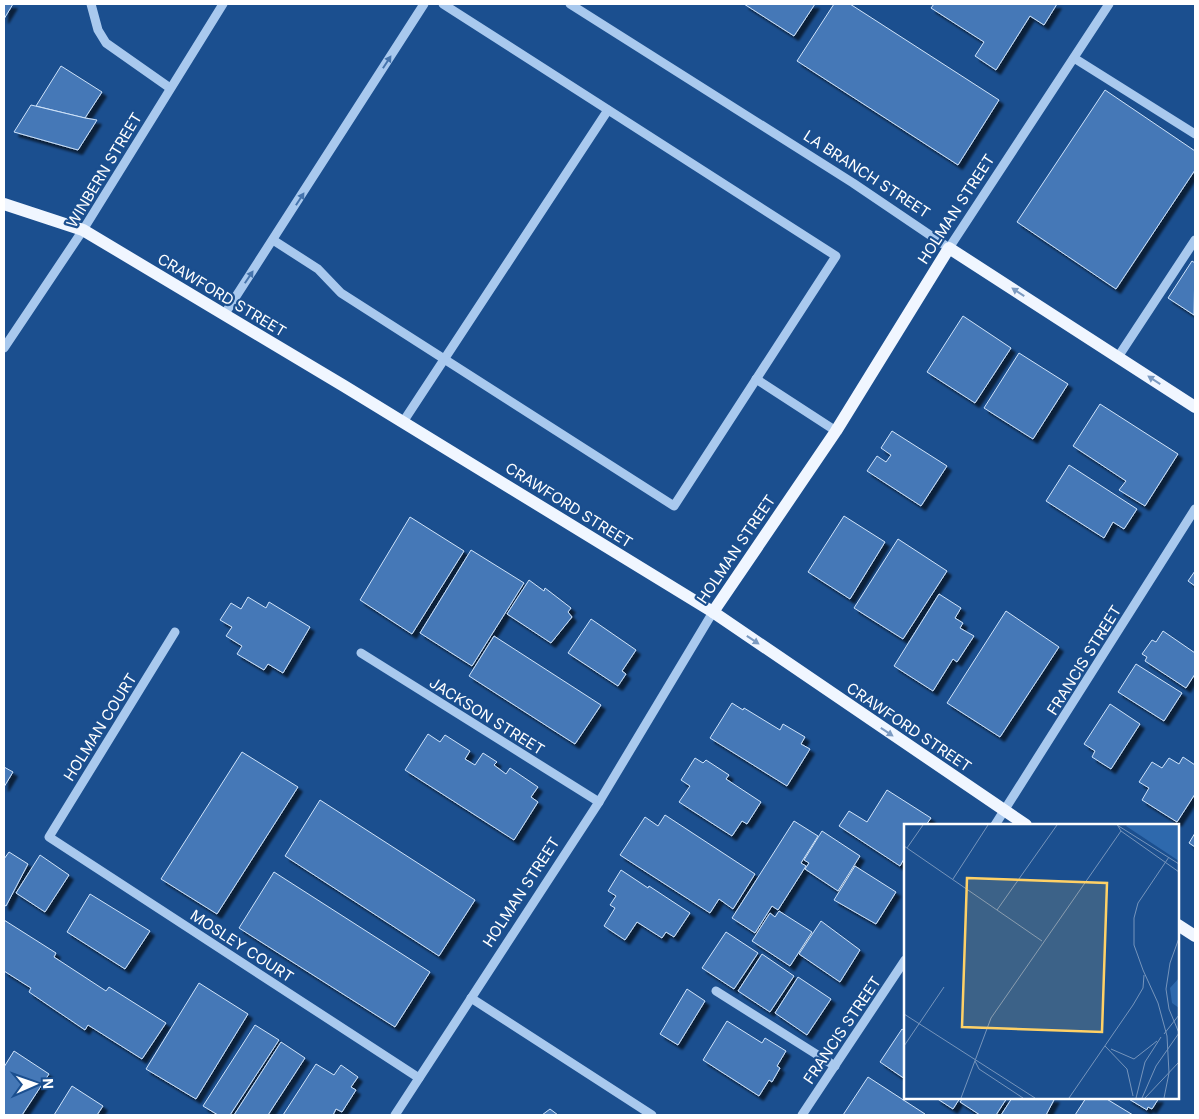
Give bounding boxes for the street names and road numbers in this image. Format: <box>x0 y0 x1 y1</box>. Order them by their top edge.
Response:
street label: WINBERN STREET <box>62 109 146 231</box>
street label: LA BRANCH STREET <box>800 126 934 222</box>
street label: HOLMAN STREET <box>913 150 999 268</box>
street label: CRAWFORD STREET <box>154 249 290 341</box>
street label: CRAWFORD STREET <box>502 458 636 552</box>
street label: HOLMAN STREET <box>693 491 779 607</box>
street label: FRANCIS STREET <box>1043 602 1125 718</box>
street label: HOLMAN COURT <box>59 670 141 784</box>
street label: JACKSON STREET <box>426 673 548 759</box>
street label: CRAWFORD STREET <box>843 678 975 776</box>
street label: HOLMAN STREET <box>478 833 564 951</box>
street label: MOSLEY COURT <box>187 905 297 987</box>
street label: FRANCIS STREET <box>799 973 885 1087</box>

